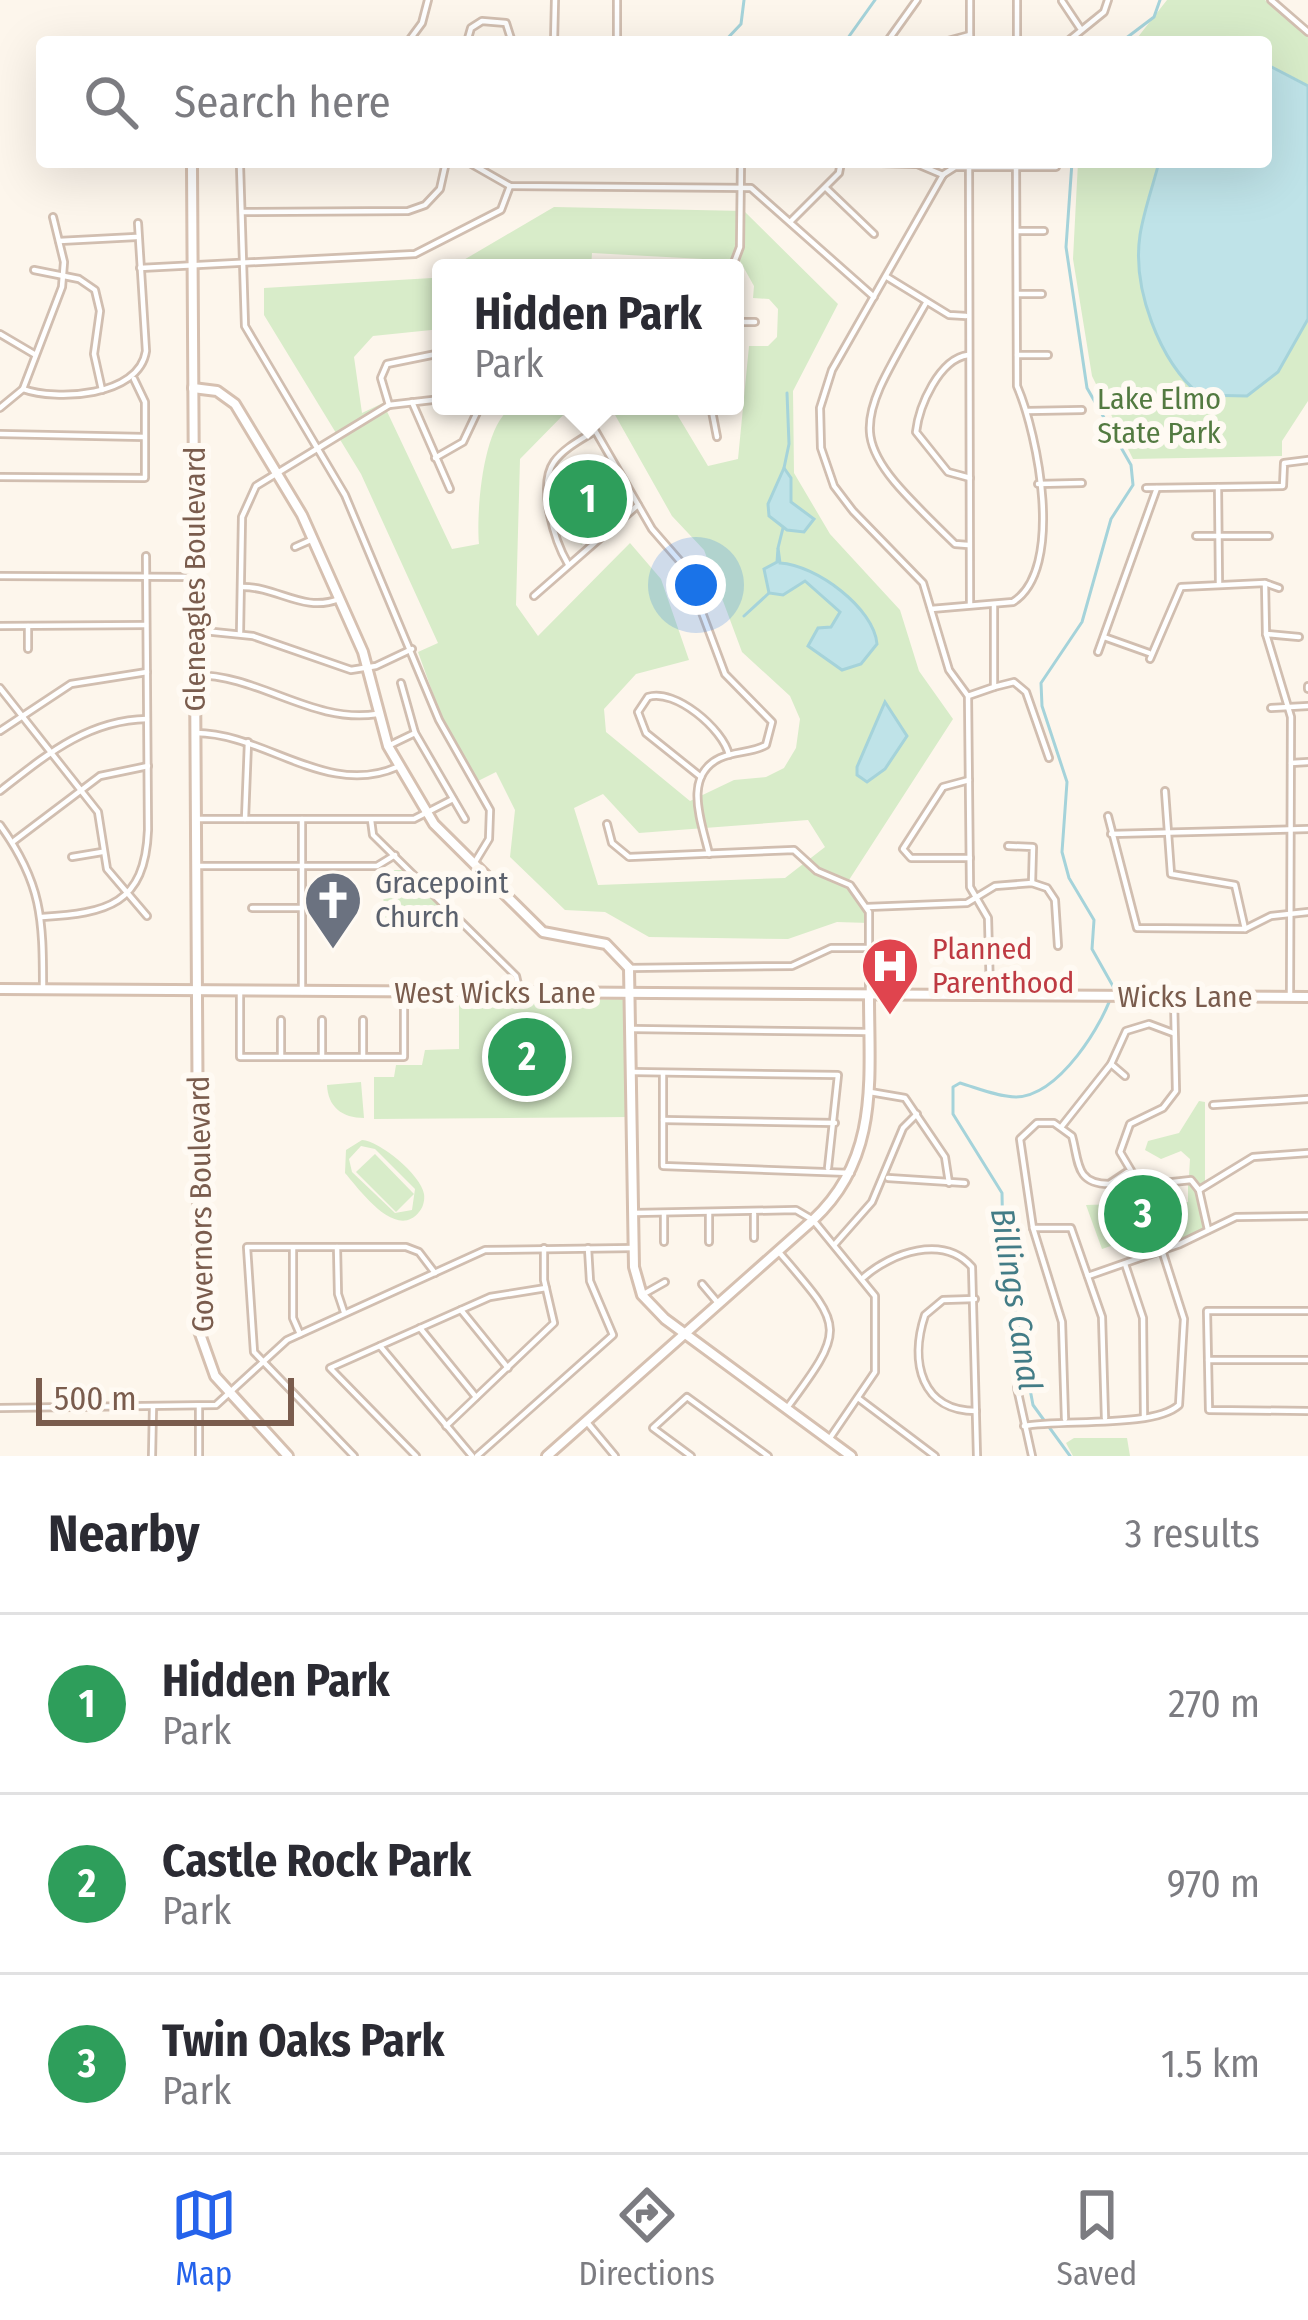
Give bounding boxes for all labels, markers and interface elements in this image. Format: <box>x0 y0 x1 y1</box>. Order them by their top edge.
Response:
search box <box>36 36 1272 168</box>
icon: search <box>78 69 144 135</box>
text: Search here <box>174 75 391 129</box>
popup <box>432 259 744 415</box>
text: Hidden Park <box>474 287 702 341</box>
text: Park <box>474 341 543 387</box>
park label: Lake Elmo State Park <box>1097 381 1221 451</box>
street label: Gleneagles Boulevard <box>177 447 213 711</box>
pin: 1 <box>549 454 627 544</box>
your location <box>666 555 726 615</box>
place label: Gracepoint Church <box>375 865 509 935</box>
church icon: Gracepoint Church <box>302 869 364 951</box>
place label: Planned Parenthood <box>932 931 1074 1001</box>
hospital icon: Planned Parenthood <box>859 935 921 1017</box>
street label: West Wicks Lane <box>394 975 596 1011</box>
street label: Wicks Lane <box>1118 979 1252 1015</box>
pin: 2 <box>488 1012 566 1102</box>
street label: Governors Boulevard <box>181 1075 221 1333</box>
pin: 3 <box>1104 1169 1182 1259</box>
water label: Billings Canal <box>982 1205 1050 1393</box>
scale bar <box>36 1372 294 1425</box>
text: 500 m <box>54 1379 137 1419</box>
text: Nearby <box>48 1503 200 1565</box>
text: 3 results <box>1125 1511 1260 1557</box>
text: Hidden Park <box>162 1654 390 1708</box>
text: 1 <box>79 1681 95 1727</box>
text: 270 m <box>1168 1681 1260 1727</box>
text: Park <box>162 1708 231 1754</box>
text: Castle Rock Park <box>162 1834 471 1888</box>
text: 2 <box>78 1861 96 1907</box>
text: 970 m <box>1167 1861 1260 1907</box>
text: Park <box>162 1888 231 1934</box>
text: Twin Oaks Park <box>162 2014 444 2068</box>
text: 3 <box>78 2041 96 2087</box>
text: 1.5 km <box>1161 2041 1260 2087</box>
text: Park <box>162 2068 231 2114</box>
tab: Map <box>171 2182 237 2294</box>
tab: Directions <box>578 2182 715 2294</box>
tab: Saved <box>1057 2182 1137 2294</box>

